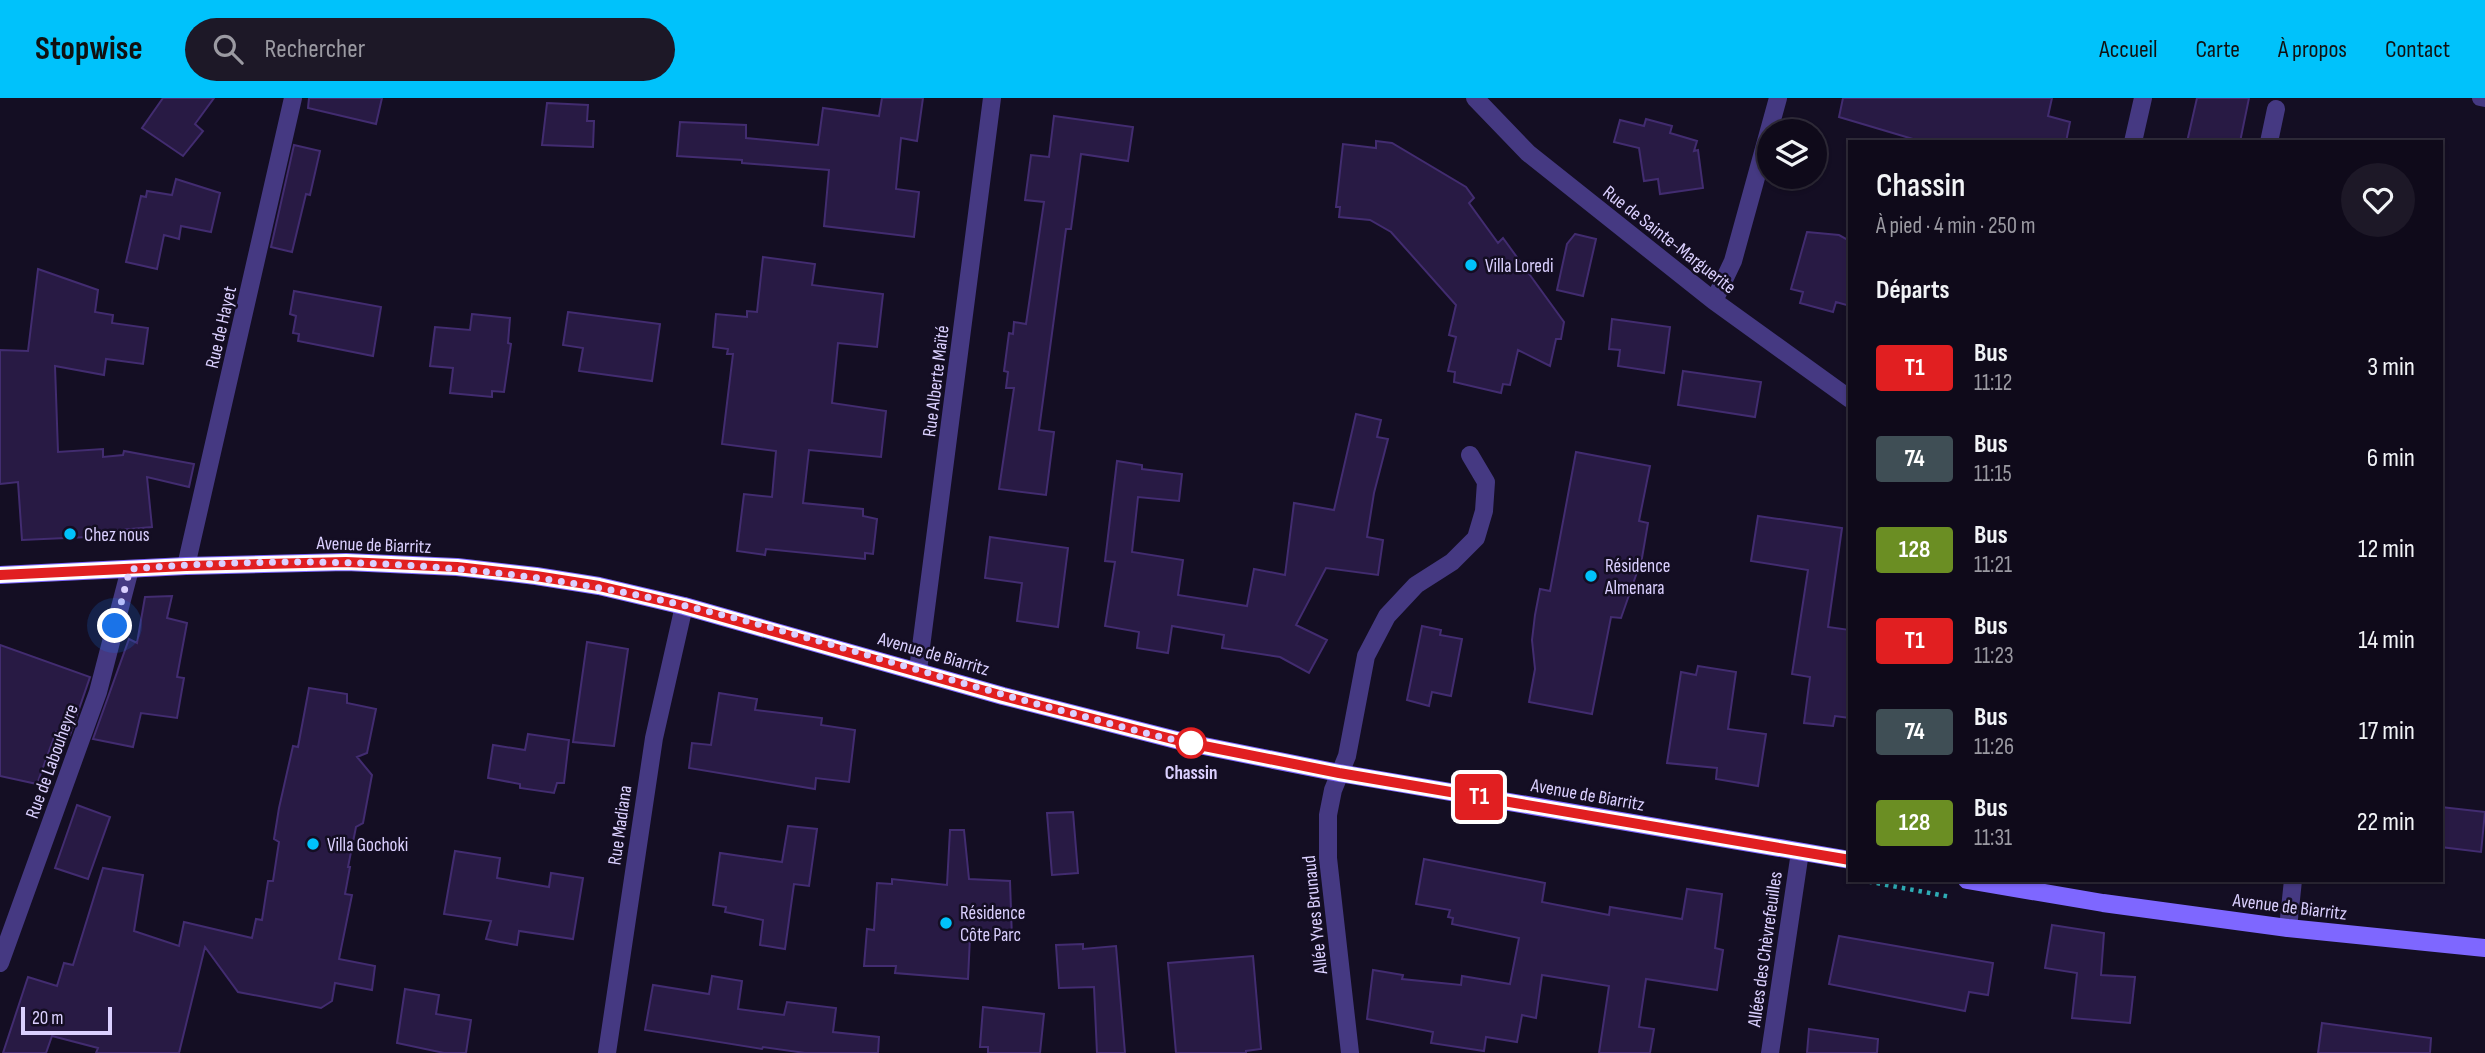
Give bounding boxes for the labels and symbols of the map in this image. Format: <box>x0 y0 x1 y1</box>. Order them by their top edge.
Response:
street label: Rue de Sainte-Marguerite <box>1598 181 1740 299</box>
place label: Villa Loredi <box>1485 255 1553 278</box>
marker: Villa Loredi <box>1463 257 1479 273</box>
street label: Rue de Hayet <box>201 284 242 371</box>
street label: Rue Alberte Maïté <box>918 324 955 438</box>
place label: Chez nous <box>84 524 150 547</box>
marker: Chez nous <box>62 526 78 542</box>
street label: Avenue de Biarritz <box>315 532 432 559</box>
place label: Résidence Almenara <box>1604 555 1670 600</box>
marker: Résidence Almenara <box>1583 568 1599 584</box>
your location <box>97 608 132 643</box>
street label: Avenue de Biarritz <box>874 627 992 681</box>
street label: Rue de Labouheyre <box>21 701 84 822</box>
marker: Chassin <box>1176 728 1206 758</box>
place label: Chassin <box>1165 762 1217 785</box>
line badge: T1 <box>1448 774 1510 820</box>
street label: Avenue de Biarritz <box>1528 774 1646 817</box>
street label: Rue Madiana <box>604 784 637 867</box>
place label: Villa Gochoki <box>327 834 408 857</box>
marker: Villa Gochoki <box>305 836 321 852</box>
street label: Allée Yves Brunaud <box>1298 854 1333 976</box>
street label: Allées des Chèvrefeuilles <box>1743 870 1788 1029</box>
street label: Avenue de Biarritz <box>2231 889 2348 926</box>
place label: Résidence Côte Parc <box>960 902 1025 947</box>
marker: Résidence Côte Parc <box>938 915 954 931</box>
scale bar <box>21 1004 112 1036</box>

